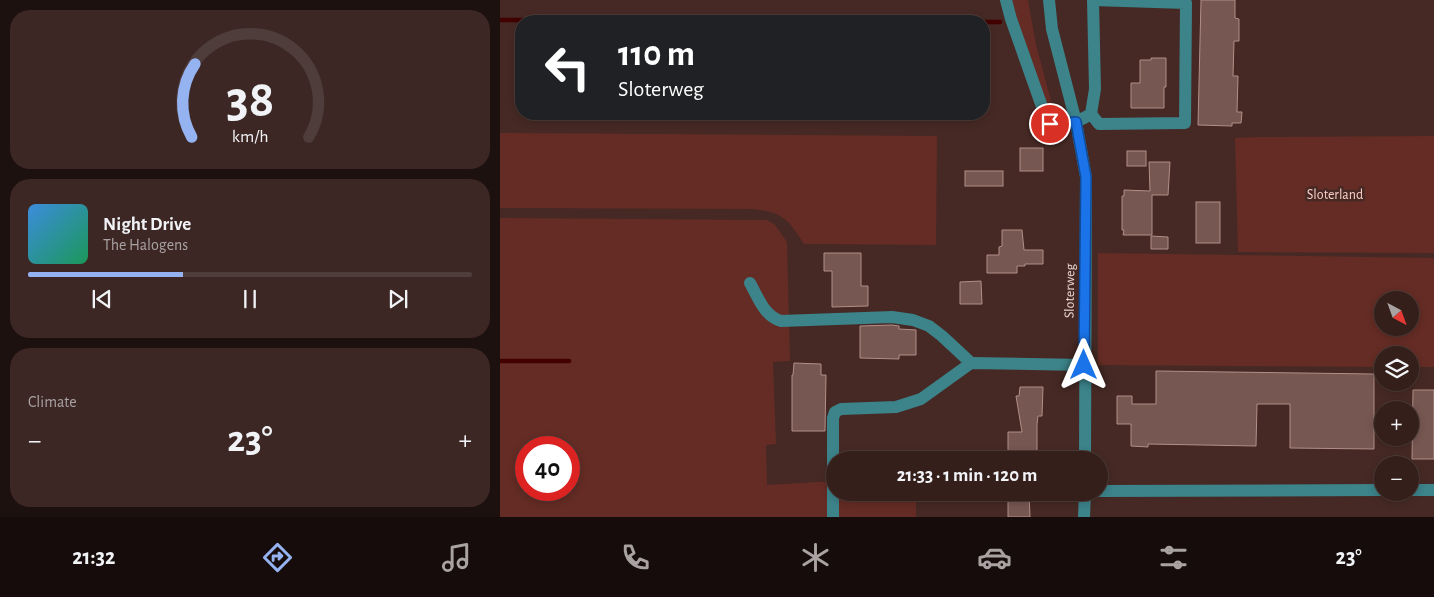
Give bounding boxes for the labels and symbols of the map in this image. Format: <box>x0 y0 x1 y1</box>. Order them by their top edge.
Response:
pin <box>1029 103 1071 145</box>
park label: Sloterland <box>1307 188 1363 202</box>
street label: Sloterweg <box>1063 263 1077 318</box>
north arrow <box>1374 291 1419 336</box>
position arrow <box>1057 338 1109 390</box>
speed limit sign: 40 <box>515 436 580 501</box>

